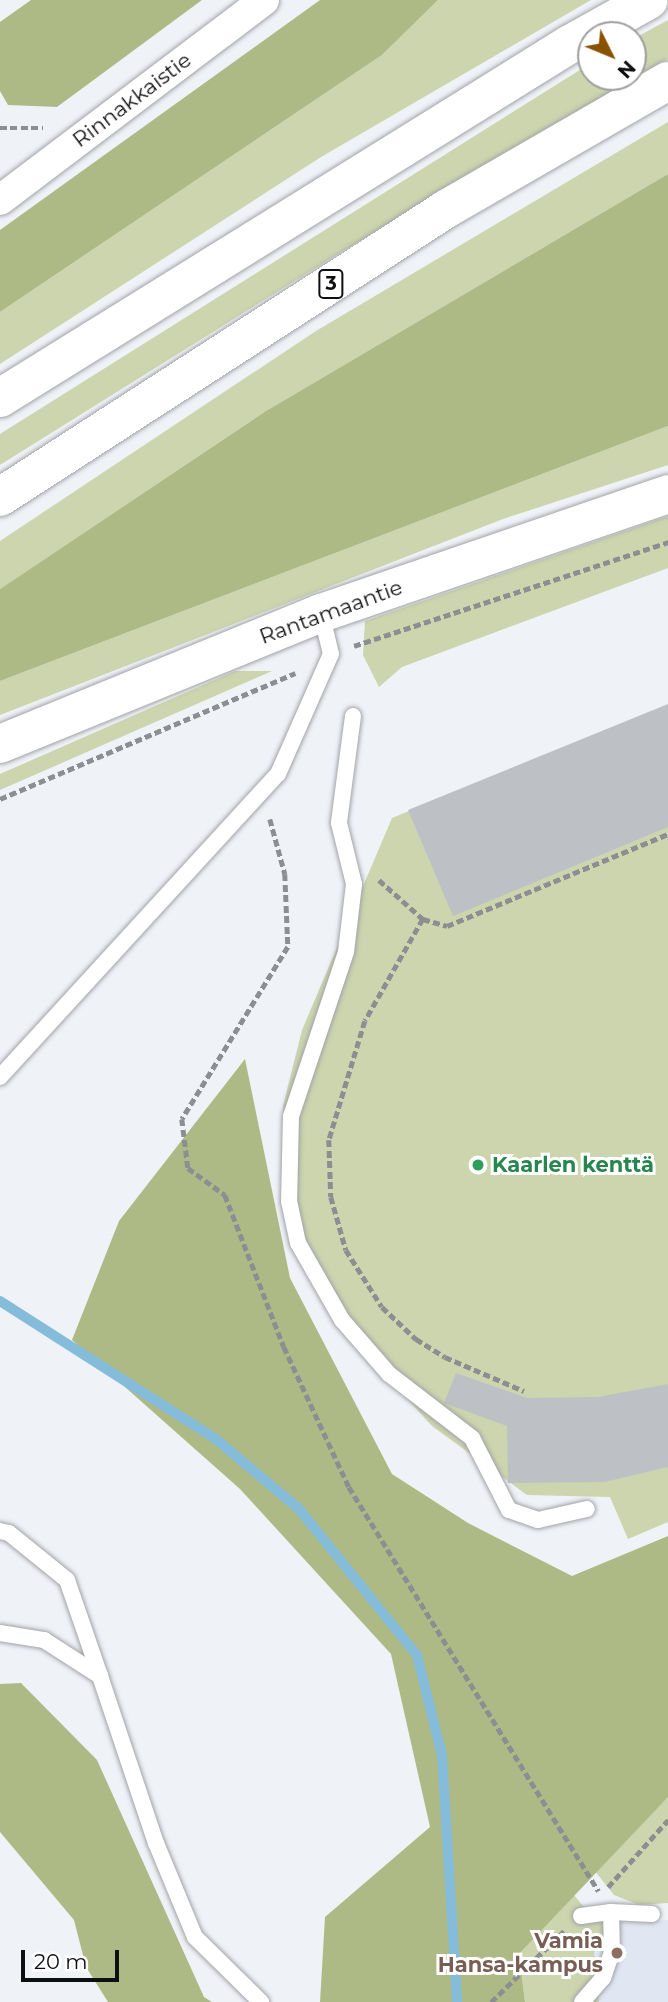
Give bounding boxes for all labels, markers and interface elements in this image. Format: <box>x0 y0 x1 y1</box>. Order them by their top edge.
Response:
north arrow <box>577 21 647 91</box>
street label: Rinnakkaistie <box>68 47 196 153</box>
text: N <box>613 56 640 83</box>
road number: 3 <box>317 268 345 300</box>
street label: Rantamaantie <box>256 574 406 650</box>
place label: Kaarlen kenttä <box>492 1152 654 1178</box>
marker: Kaarlen kenttä <box>470 1157 486 1173</box>
place label: Vamia Hansa-kampus <box>438 1928 603 1978</box>
scale bar <box>24 1936 122 1980</box>
marker: Vamia Hansa-kampus <box>609 1945 625 1961</box>
text: 20 m <box>34 1949 88 1974</box>

